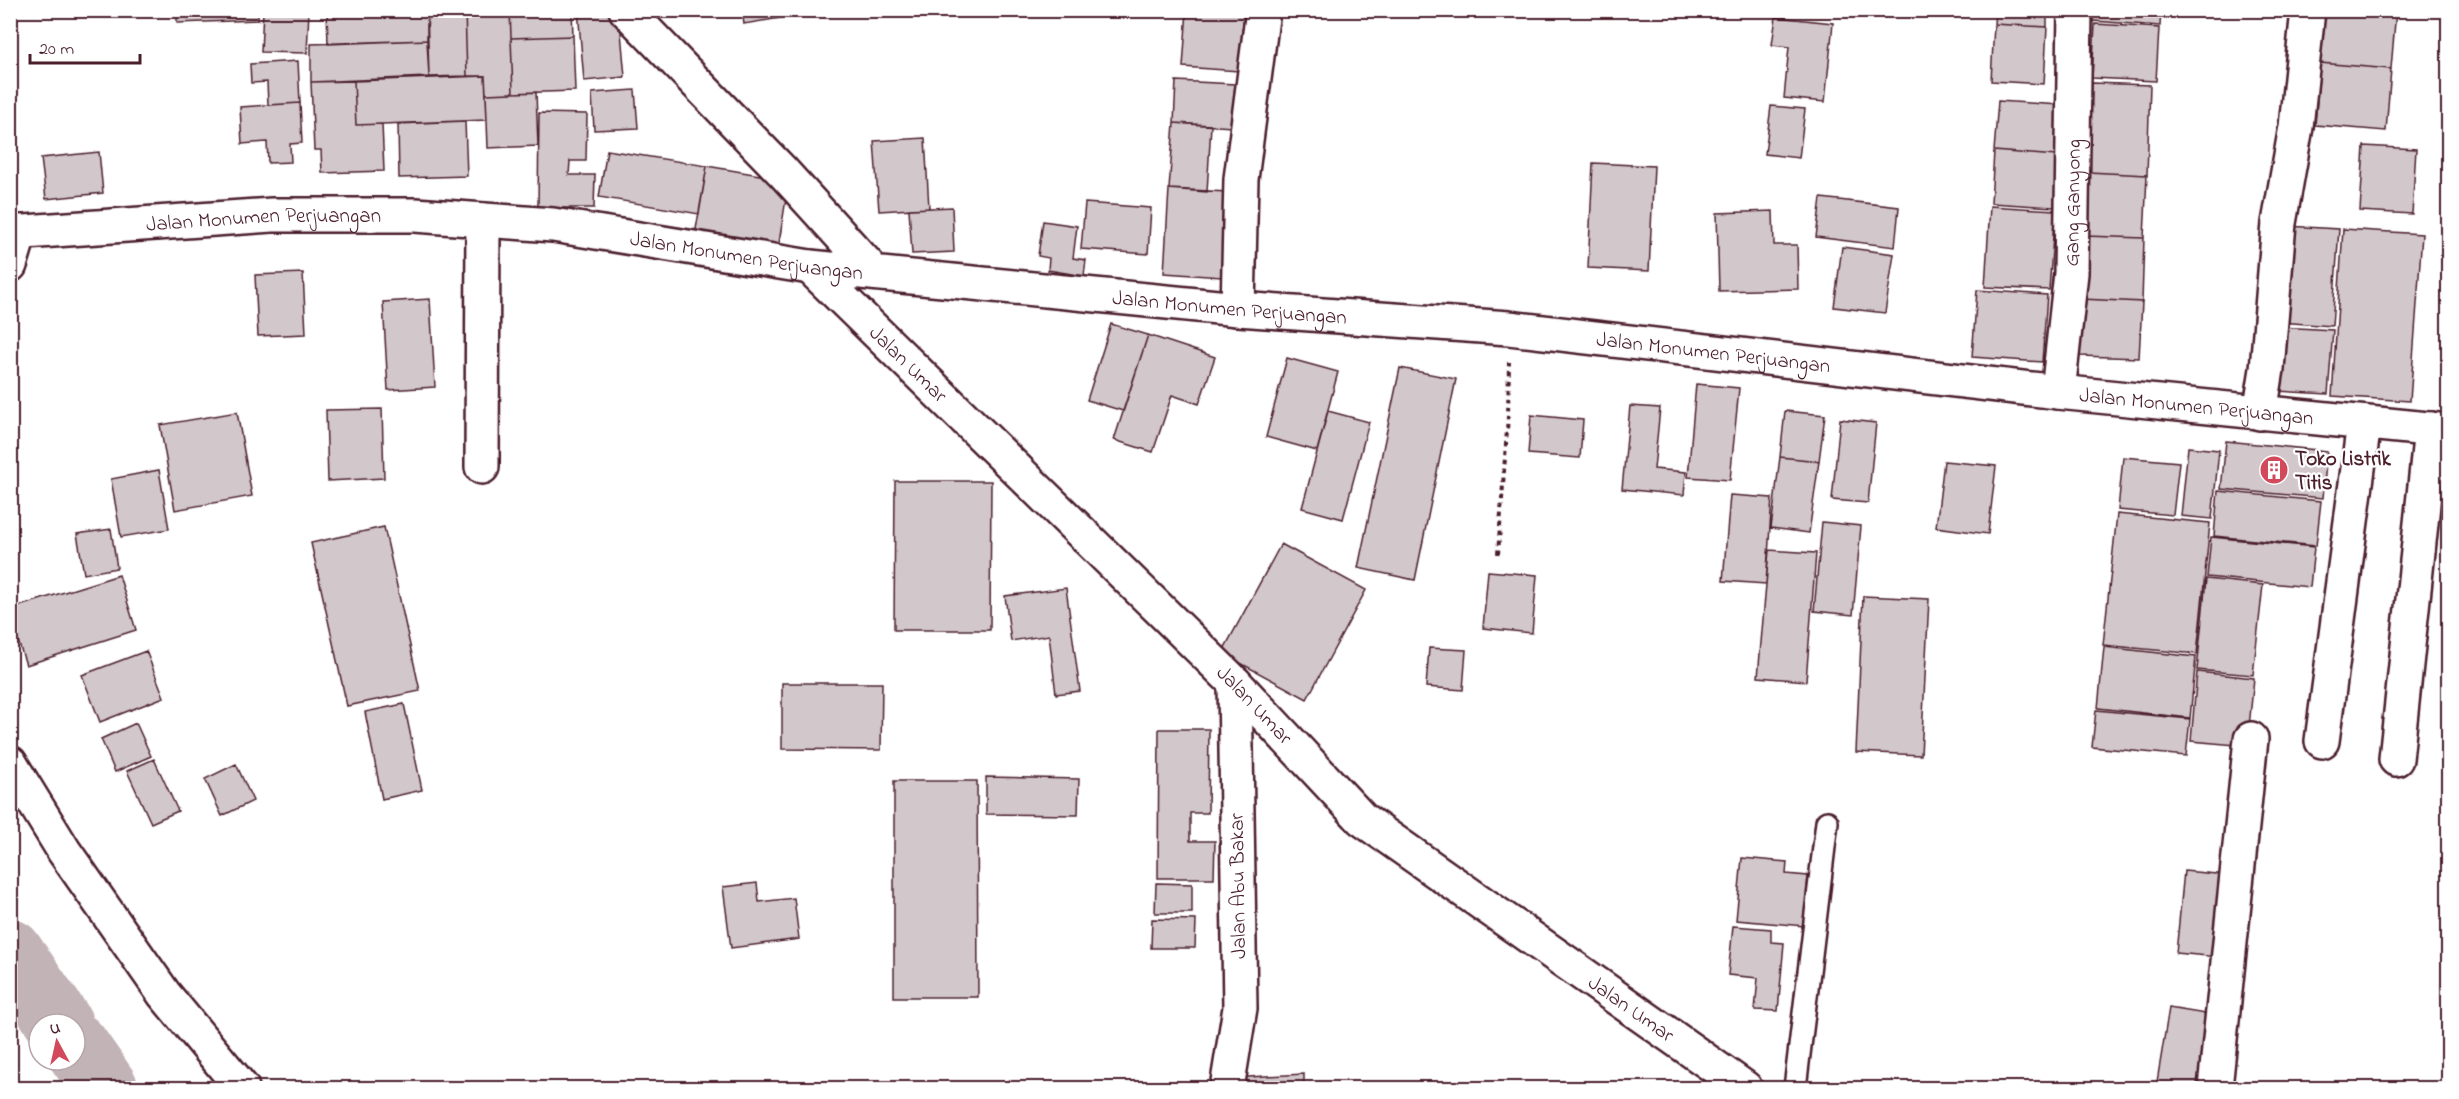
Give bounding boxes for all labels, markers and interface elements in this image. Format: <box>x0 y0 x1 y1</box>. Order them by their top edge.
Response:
scale bar <box>30 27 140 65</box>
text: 20 m <box>39 37 74 63</box>
street label: Gang Ganyong <box>2058 139 2092 267</box>
street label: Jalan Monumen Perjuangan <box>145 202 381 241</box>
street label: Jalan Monumen Perjuangan <box>628 225 864 289</box>
street label: Jalan Monumen Perjuangan <box>1111 284 1348 334</box>
street label: Jalan Umar <box>861 319 954 411</box>
street label: Jalan Monumen Perjuangan <box>1595 325 1832 382</box>
street label: Jalan Monumen Perjuangan <box>2078 381 2315 434</box>
place label: Toko Listrik Titis <box>2295 445 2391 499</box>
building icon: Toko Listrik Titis <box>2258 454 2290 486</box>
street label: Jalan Umar <box>1208 659 1299 753</box>
street label: Jalan Abu Bakar <box>1223 812 1255 959</box>
street label: Jalan Umar <box>1581 969 1680 1051</box>
north arrow <box>27 1012 87 1072</box>
text: U <box>49 1017 62 1042</box>

